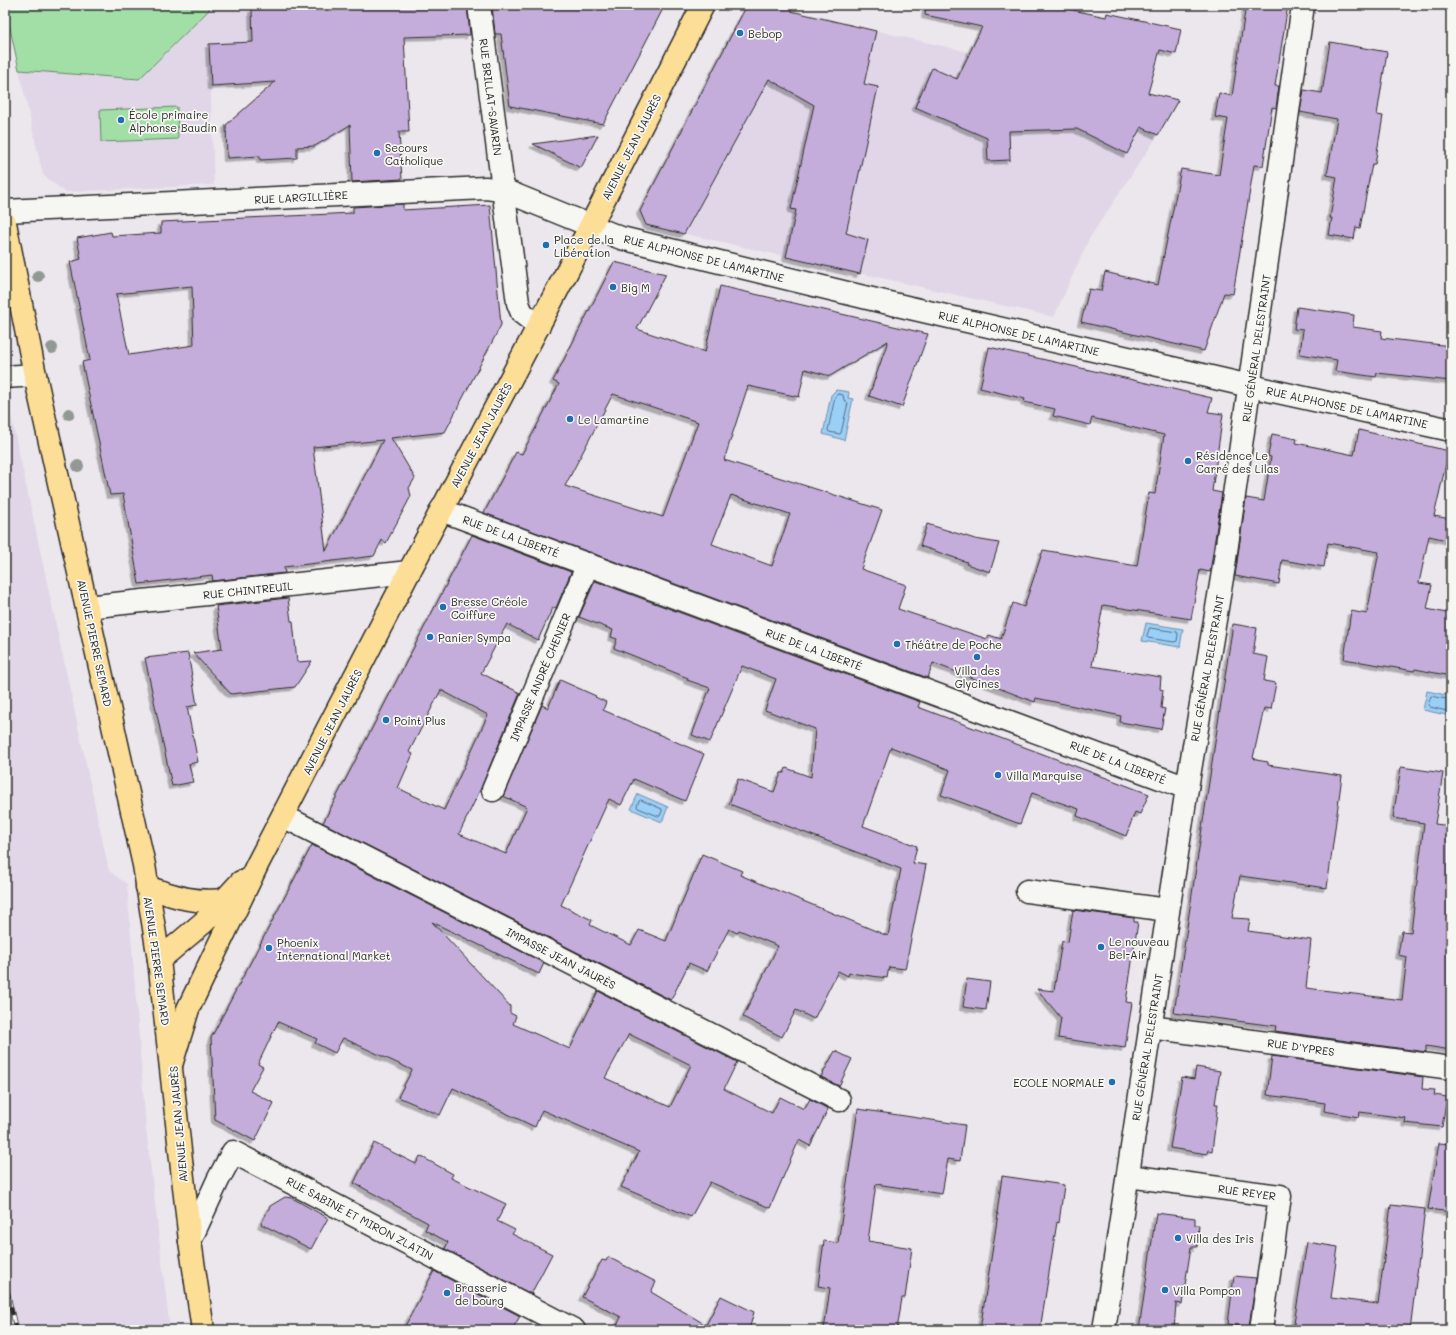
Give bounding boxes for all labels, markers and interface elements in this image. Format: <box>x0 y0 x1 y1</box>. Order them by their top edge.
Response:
place label: Bebop <box>748 26 782 41</box>
marker: Bebop <box>735 28 745 38</box>
street label: RUE BRILLAT-SAVARIN <box>476 38 506 156</box>
street label: AVENUE JEAN JAURÈS <box>598 92 664 202</box>
place label: École primaire Alphonse Baudin <box>129 107 217 135</box>
marker: École primaire Alphonse Baudin <box>116 115 126 125</box>
place label: Secours Catholique <box>385 140 443 168</box>
marker: Secours Catholique <box>372 148 382 158</box>
street label: RUE LARGILLIÈRE <box>254 187 348 207</box>
street label: RUE ALPHONSE DE LAMARTINE <box>622 231 786 285</box>
place label: Place de la Libération <box>554 232 614 260</box>
marker: Place de la Libération <box>541 240 551 250</box>
street label: RUE GÉNÉRAL DELESTRAINT <box>1238 273 1274 423</box>
place label: Big M <box>621 280 650 295</box>
marker: Big M <box>608 282 618 292</box>
street label: RUE ALPHONSE DE LAMARTINE <box>937 307 1101 359</box>
street label: AVENUE JEAN JAURÈS <box>447 380 515 490</box>
street label: RUE ALPHONSE DE LAMARTINE <box>1265 383 1429 431</box>
place label: Le Lamartine <box>578 412 649 427</box>
marker: Le Lamartine <box>565 414 575 424</box>
place label: Résidence Le Carré des Lilas <box>1196 448 1279 476</box>
marker: Résidence Le Carré des Lilas <box>1183 456 1193 466</box>
street label: RUE DE LA LIBERTÉ <box>461 512 561 560</box>
street label: AVENUE PIERRE SEMARD <box>74 578 116 708</box>
street label: RUE CHINTREUIL <box>202 578 294 602</box>
street label: RUE GÉNÉRAL DELESTRAINT <box>1187 593 1227 743</box>
place label: Bresse Créole Coiffure <box>451 594 528 622</box>
marker: Bresse Créole Coiffure <box>438 602 448 612</box>
street label: IMPASSE ANDRÉ CHENIER <box>506 611 574 743</box>
street label: RUE DE LA LIBERTÉ <box>764 625 864 673</box>
place label: Panier Sympa <box>438 630 511 645</box>
marker: Panier Sympa <box>425 632 435 642</box>
place label: Théâtre de Poche <box>905 637 1002 652</box>
marker: Théâtre de Poche <box>892 639 902 649</box>
marker: Villa des Glycines <box>972 652 982 662</box>
place label: Villa des Glycines <box>954 663 1000 691</box>
street label: AVENUE JEAN JAURÈS <box>299 667 365 777</box>
place label: Point Plus <box>394 713 446 728</box>
marker: Point Plus <box>381 715 391 725</box>
street label: RUE DE LA LIBERTÉ <box>1068 737 1168 787</box>
place label: Villa Marquise <box>1006 768 1082 783</box>
marker: Villa Marquise <box>993 770 1003 780</box>
street label: AVENUE PIERRE SEMARD <box>141 896 173 1026</box>
street label: IMPASSE JEAN JAURÈS <box>504 924 618 992</box>
place label: Le nouveau Bel-Air <box>1109 934 1169 962</box>
place label: Phoenix International Market <box>277 935 391 963</box>
marker: Le nouveau Bel-Air <box>1096 942 1106 952</box>
marker: Phoenix International Market <box>264 943 274 953</box>
street label: RUE GÉNÉRAL DELESTRAINT <box>1128 972 1166 1122</box>
street label: RUE D'YPRES <box>1266 1035 1336 1059</box>
street label: AVENUE JEAN JAURÈS <box>165 1065 191 1183</box>
place label: ECOLE NORMALE <box>1013 1075 1104 1090</box>
marker: ECOLE NORMALE <box>1107 1077 1117 1087</box>
street label: RUE SABINE ET MIRON ZLATIN <box>284 1173 436 1263</box>
street label: RUE REYER <box>1217 1181 1277 1203</box>
place label: Villa des Iris <box>1186 1231 1254 1246</box>
marker: Villa des Iris <box>1173 1233 1183 1243</box>
place label: Brasserie de bourg <box>455 1280 508 1308</box>
place label: Villa Pompon <box>1173 1283 1241 1298</box>
marker: Villa Pompon <box>1160 1285 1170 1295</box>
marker: Brasserie de bourg <box>442 1288 452 1298</box>

